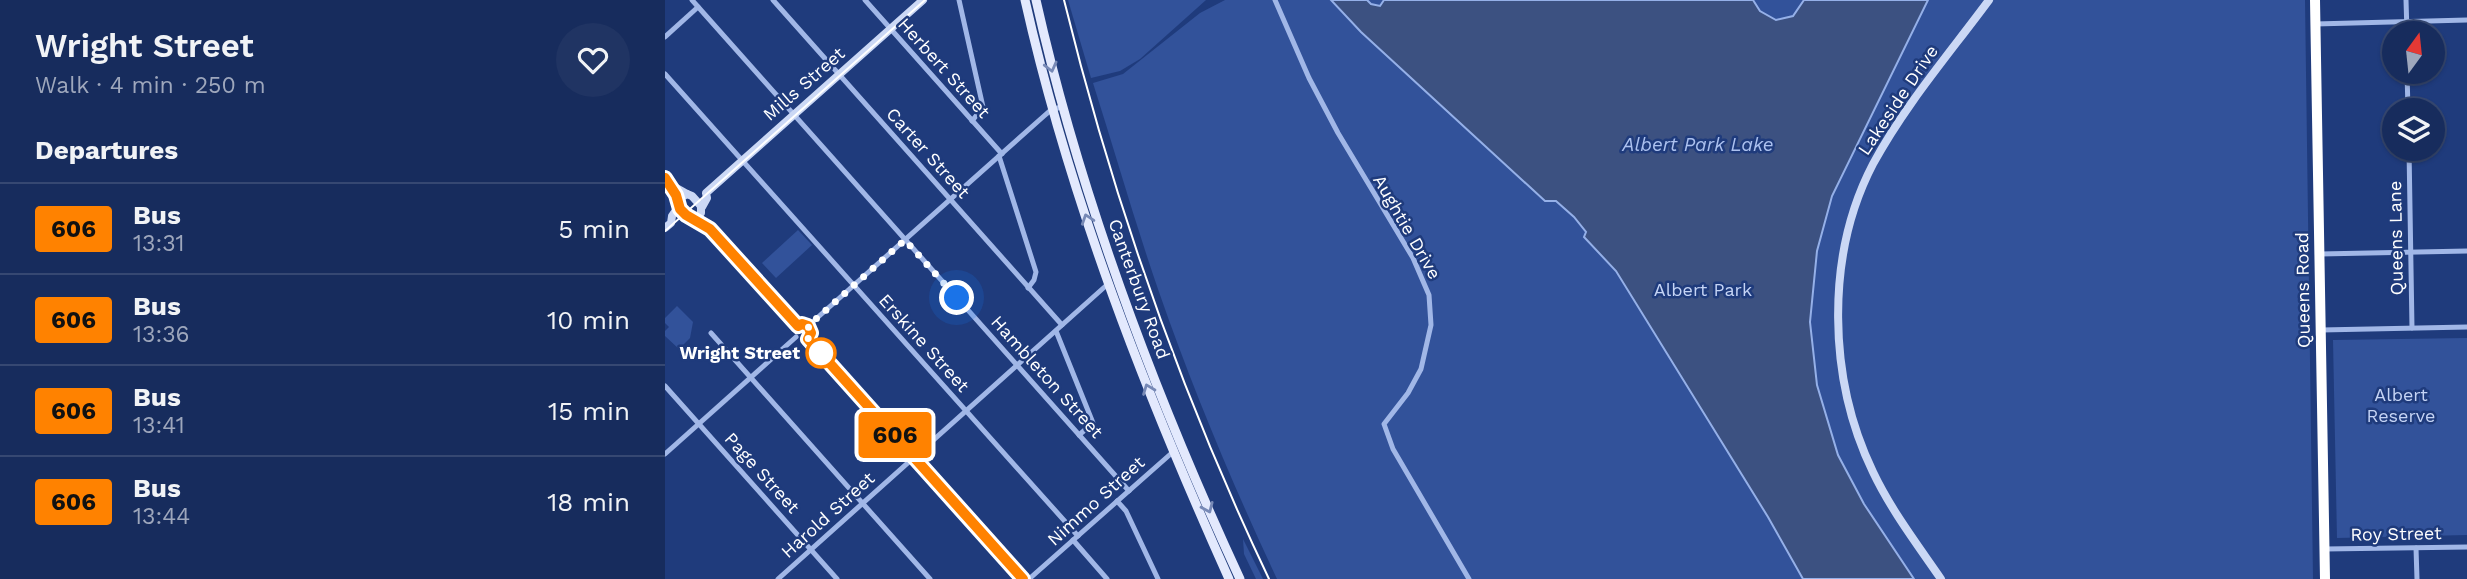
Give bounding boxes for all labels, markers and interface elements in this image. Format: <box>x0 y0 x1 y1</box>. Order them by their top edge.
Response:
street label: Herbert Street <box>894 13 995 122</box>
north arrow <box>2382 21 2445 84</box>
map controls <box>2382 21 2445 161</box>
button: heart <box>556 23 630 97</box>
text: Wright Street <box>35 26 254 65</box>
street label: Lakeside Drive <box>1853 41 1942 159</box>
street label: Mills Street <box>759 42 849 125</box>
one-way arrow <box>1043 60 1057 72</box>
text: Walk · 4 min · 250 m <box>35 72 266 99</box>
button: layers <box>2382 98 2445 161</box>
street label: Carter Street <box>882 103 975 203</box>
water label: Albert Park Lake <box>1621 133 1774 156</box>
text: Departures <box>35 135 178 165</box>
street label: Aughtie Drive <box>1369 171 1446 283</box>
street label: Queens Lane <box>2384 181 2407 295</box>
text: Bus <box>133 200 181 230</box>
one-way arrow <box>1081 213 1095 226</box>
text: 5 min <box>558 214 630 244</box>
text: 606 <box>51 215 96 243</box>
street label: Canterbury Road <box>1104 216 1175 362</box>
text: 13:31 <box>133 230 185 257</box>
street label: Queens Road <box>2291 232 2314 348</box>
park label: Albert Park <box>1654 279 1752 300</box>
your location <box>939 280 974 315</box>
street label: Erskine Street <box>875 289 974 396</box>
text: Bus <box>133 291 181 321</box>
text: 10 min <box>547 305 630 335</box>
text: 606 <box>51 306 96 334</box>
street label: Hambleton Street <box>987 311 1108 442</box>
text: 13:36 <box>133 321 190 348</box>
marker: Wright Street <box>806 338 836 368</box>
place label: Wright Street <box>680 342 800 363</box>
text: Bus <box>133 382 181 412</box>
one-way arrow <box>1142 383 1156 395</box>
park label: Albert Reserve <box>2366 384 2436 426</box>
text: 15 min <box>548 396 630 426</box>
text: 606 <box>51 397 96 425</box>
text: 13:41 <box>133 412 185 439</box>
line badge: 606 <box>855 412 935 458</box>
text: 606 <box>872 421 918 449</box>
street label: Page Street <box>721 428 804 518</box>
street label: Nimmo Street <box>1043 451 1149 550</box>
street label: Harold Street <box>777 467 879 562</box>
text: Bus <box>133 473 181 503</box>
text: 18 min <box>547 487 630 517</box>
text: 606 <box>51 488 96 516</box>
one-way arrow <box>1200 500 1214 513</box>
text: 13:44 <box>133 503 190 530</box>
street label: Roy Street <box>2350 522 2442 545</box>

